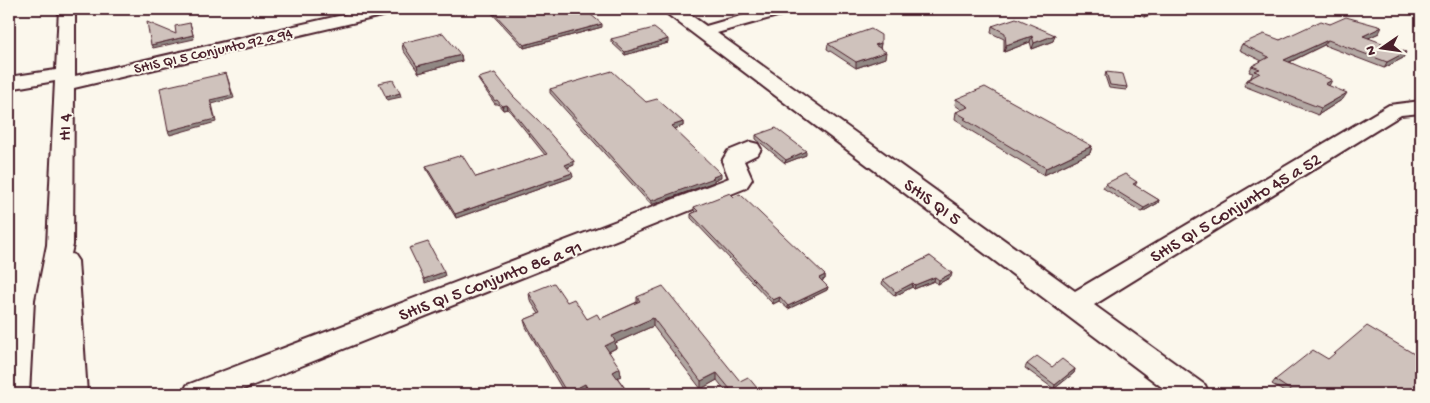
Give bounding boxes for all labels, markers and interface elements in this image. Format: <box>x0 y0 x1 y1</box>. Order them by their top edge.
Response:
north arrow <box>1358 22 1408 72</box>
street label: SHIS QI 5 Conjunto 92 a 94 <box>132 25 295 79</box>
text: N <box>1362 44 1381 57</box>
street label: HI 4 <box>56 113 77 141</box>
street label: SHIS QI 5 Conjunto 45 a 52 <box>1147 150 1326 269</box>
street label: SHIS QI 5 <box>899 175 964 231</box>
street label: SHIS QI 5 Conjunto 86 a 91 <box>396 238 586 327</box>

